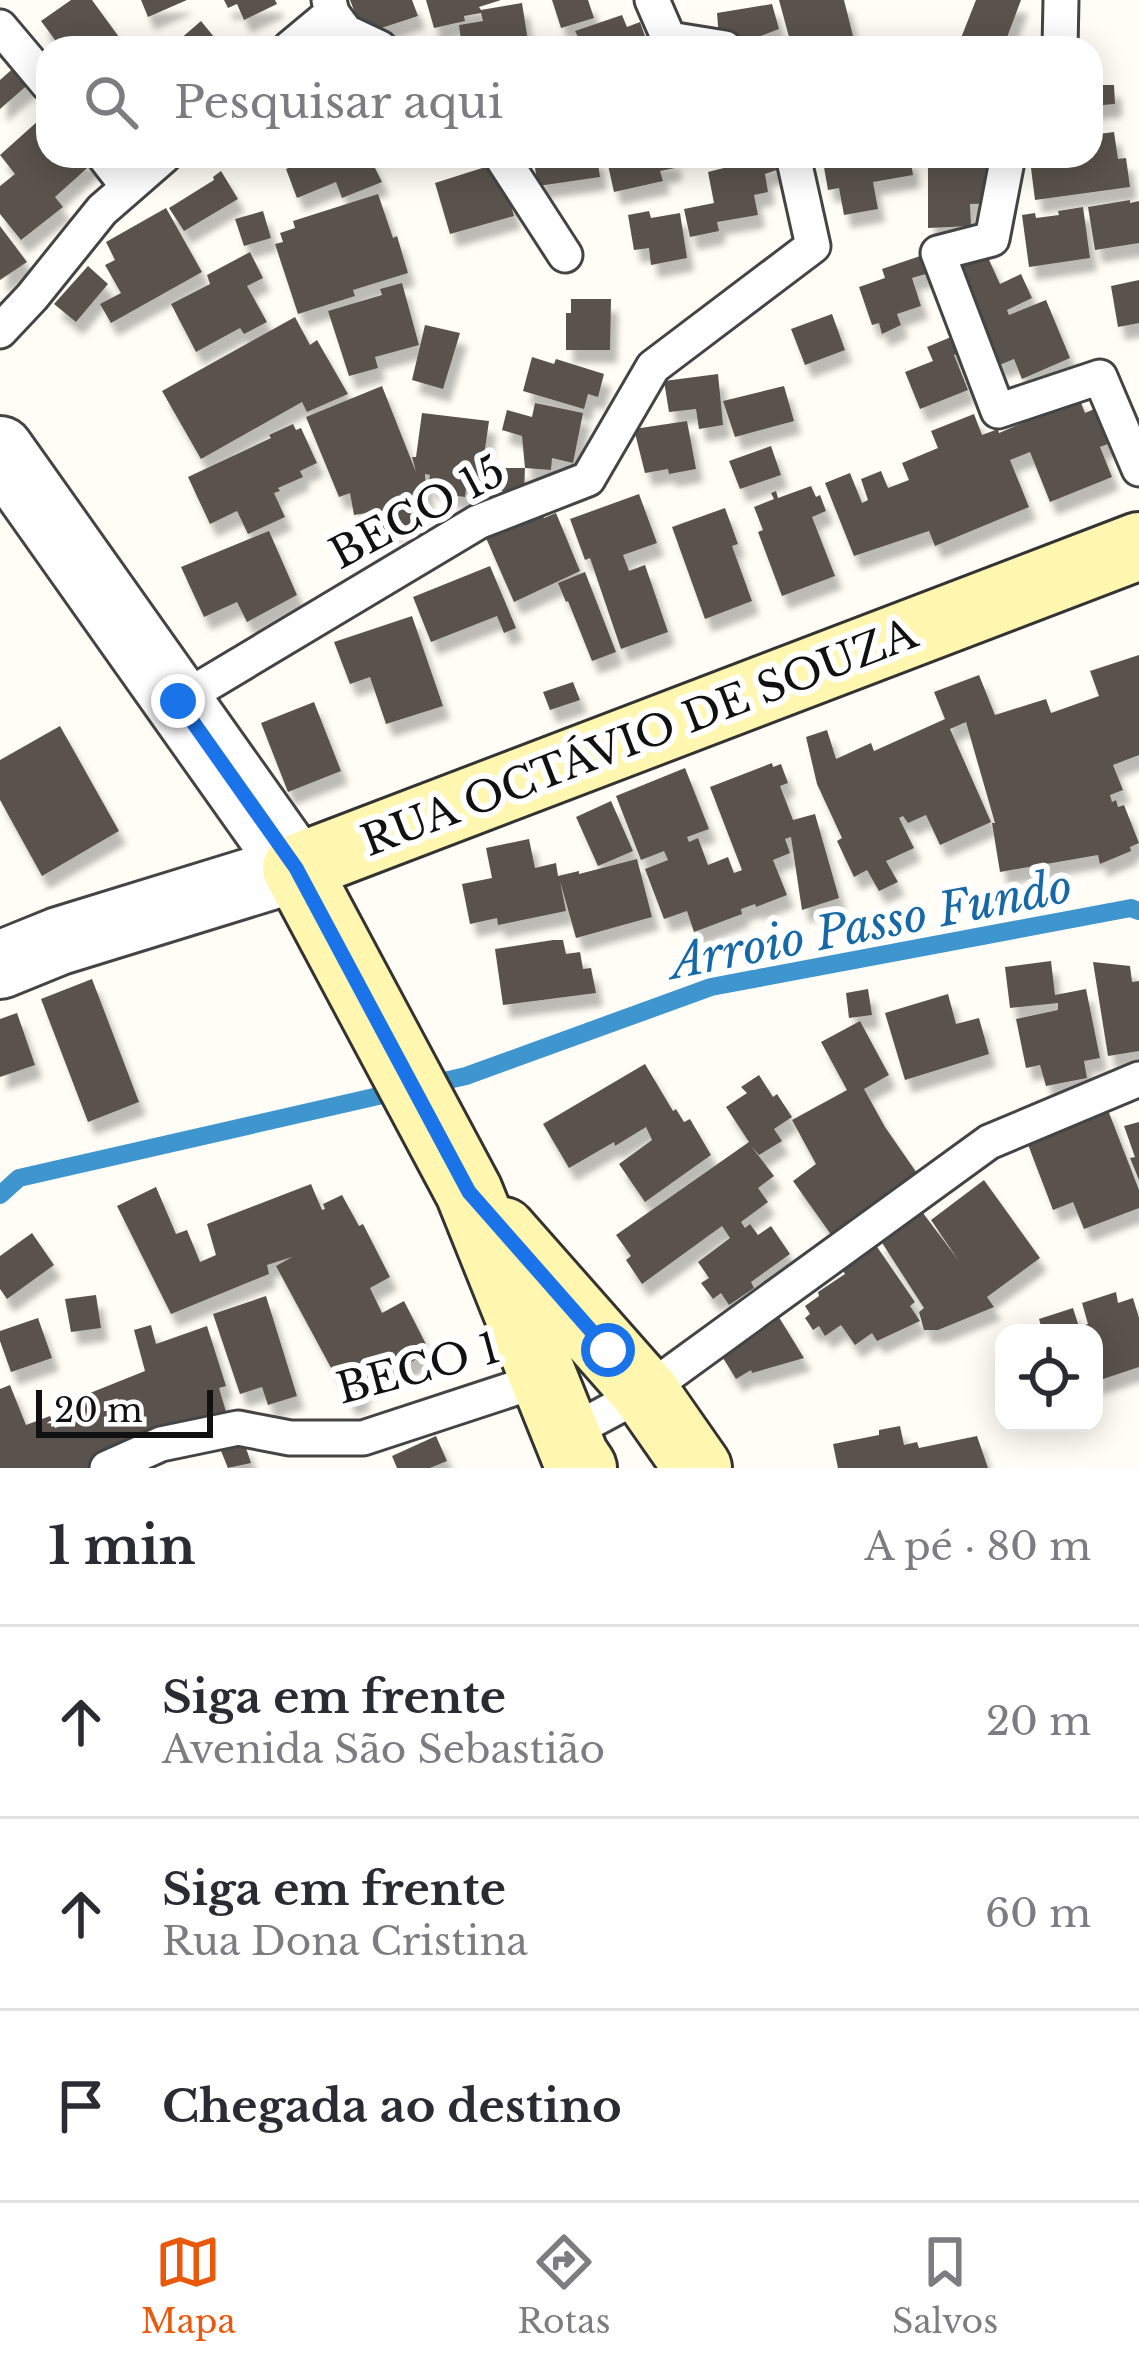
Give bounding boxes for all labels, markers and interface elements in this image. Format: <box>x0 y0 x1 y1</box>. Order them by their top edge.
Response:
search box <box>36 36 1103 168</box>
icon: search <box>78 69 144 135</box>
text: Pesquisar aqui <box>174 74 503 130</box>
street label: BECO 15 <box>321 444 513 580</box>
street label: RUA OCTÁVIO DE SOUZA <box>354 607 925 867</box>
route end <box>151 674 205 728</box>
water label: Arroio Passo Fundo <box>660 858 1077 991</box>
street label: BECO 1 <box>331 1321 505 1415</box>
route start <box>581 1323 635 1377</box>
map controls <box>995 1324 1103 1432</box>
button: locate <box>995 1324 1103 1432</box>
scale bar <box>36 1384 213 1437</box>
text: 20 m <box>54 1390 143 1431</box>
text: 1 min <box>48 1515 196 1578</box>
text: A pé · 80 m <box>864 1522 1091 1571</box>
text: Siga em frente <box>162 1669 506 1725</box>
icon: ahead <box>48 1689 114 1755</box>
text: 20 m <box>986 1697 1091 1746</box>
text: Avenida São Sebastião <box>162 1725 605 1774</box>
text: Siga em frente <box>162 1861 506 1917</box>
icon: ahead <box>48 1881 114 1947</box>
text: 60 m <box>985 1889 1091 1938</box>
text: Rua Dona Cristina <box>162 1917 528 1966</box>
icon: arrive <box>48 2073 114 2139</box>
text: Chegada ao destino <box>162 2078 622 2134</box>
tab: Mapa <box>141 2229 236 2342</box>
tab: Rotas <box>517 2229 610 2342</box>
tab: Salvos <box>892 2229 998 2342</box>

